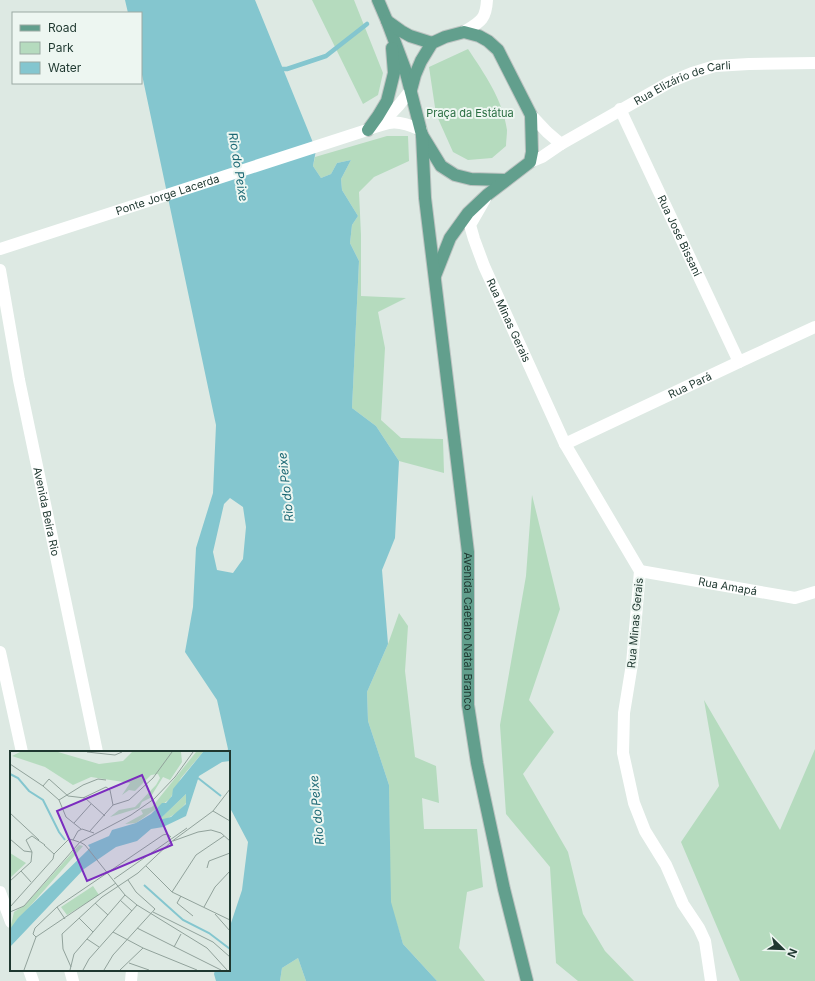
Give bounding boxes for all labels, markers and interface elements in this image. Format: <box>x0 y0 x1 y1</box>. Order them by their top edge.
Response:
legend <box>12 12 142 84</box>
text: Road <box>48 20 77 35</box>
text: Park <box>48 40 74 55</box>
street label: Rua Elizário de Carli <box>631 58 731 108</box>
text: Water <box>48 60 82 75</box>
park label: Praça da Estátua <box>426 106 514 120</box>
water label: Rio do Peixe <box>226 131 251 203</box>
street label: Ponte Jorge Lacerda <box>114 171 221 218</box>
street label: Rua José Bissani <box>655 193 705 278</box>
street label: Rua Minas Gerais <box>484 276 534 365</box>
street label: Rua Pará <box>666 369 714 401</box>
water label: Rio do Peixe <box>274 451 297 523</box>
street label: Avenida Beira Rio <box>30 466 63 558</box>
street label: Avenida Caetano Natal Branco <box>461 552 476 712</box>
street label: Rua Amapá <box>697 574 758 598</box>
street label: Rua Minas Gerais <box>624 577 646 669</box>
inset map <box>10 751 230 971</box>
water label: Rio do Peixe <box>306 775 327 845</box>
north arrow <box>763 929 803 969</box>
text: N <box>784 946 800 960</box>

